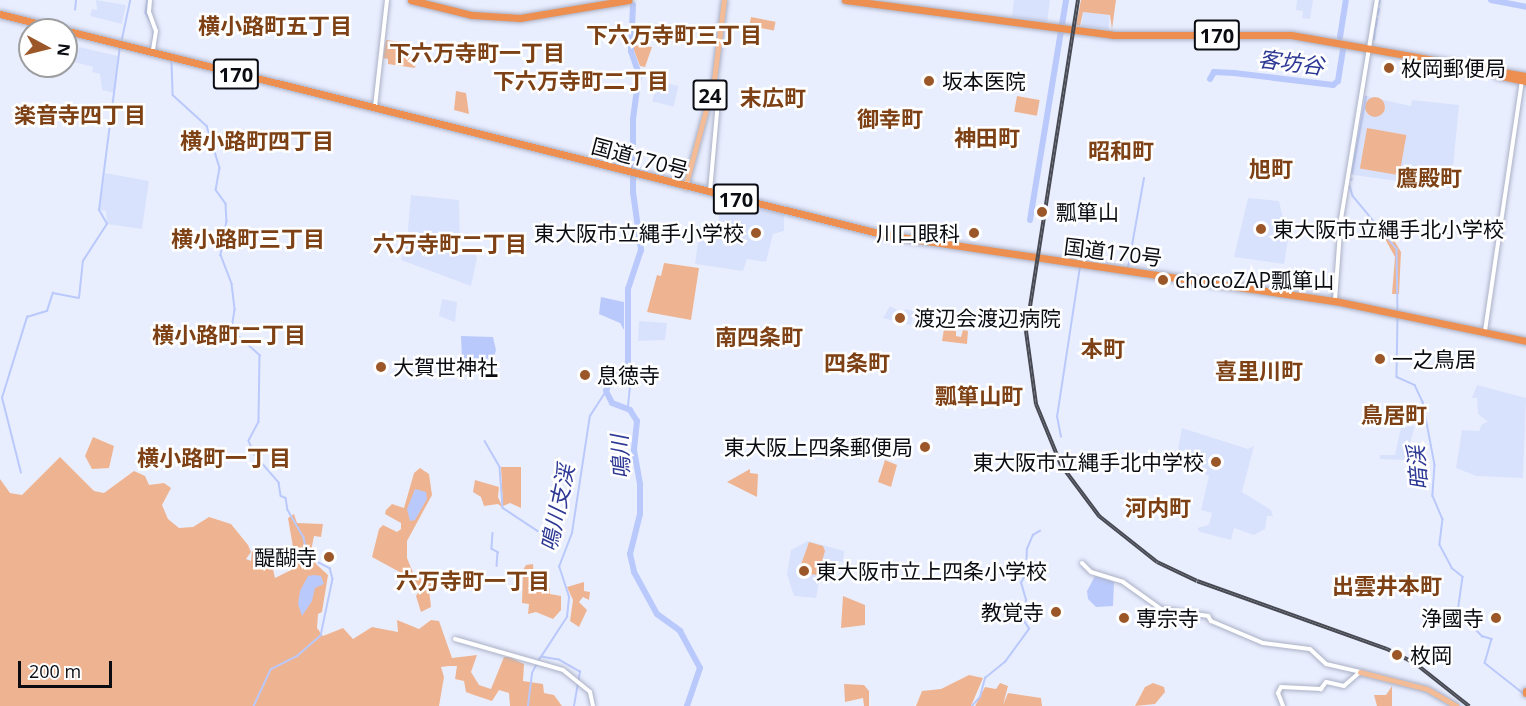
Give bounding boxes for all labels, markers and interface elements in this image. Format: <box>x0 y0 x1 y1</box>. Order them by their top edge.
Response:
district label: 横小路町五丁目 <box>198 13 352 39</box>
north arrow <box>18 18 78 78</box>
road number: 170 <box>1193 18 1241 52</box>
district label: 下六万寺町三丁目 <box>586 22 762 48</box>
district label: 下六万寺町一丁目 <box>389 40 565 66</box>
text: N <box>52 42 76 58</box>
water label: 客坊谷 <box>1257 45 1325 79</box>
place label: 枚岡郵便局 <box>1401 55 1506 81</box>
road number: 170 <box>212 57 260 91</box>
marker: 枚岡郵便局 <box>1382 61 1396 75</box>
district label: 下六万寺町二丁目 <box>493 68 669 94</box>
place label: 坂本医院 <box>942 68 1026 94</box>
marker: 坂本医院 <box>920 72 938 90</box>
road number: 24 <box>692 78 728 112</box>
district label: 末広町 <box>740 85 806 111</box>
district label: 楽音寺四丁目 <box>14 102 146 128</box>
district label: 御幸町 <box>857 106 923 132</box>
district label: 神田町 <box>954 125 1020 151</box>
district label: 横小路町四丁目 <box>180 128 334 154</box>
street label: 国道170号 <box>589 133 691 183</box>
district label: 昭和町 <box>1088 138 1154 164</box>
district label: 旭町 <box>1249 156 1293 182</box>
district label: 鷹殿町 <box>1396 165 1462 191</box>
road number: 170 <box>712 182 760 216</box>
place label: 瓢箪山 <box>1056 199 1119 225</box>
marker: 瓢箪山 <box>1033 203 1051 221</box>
place label: 東大阪市立縄手北小学校 <box>1273 216 1504 242</box>
place label: 東大阪市立縄手小学校 <box>534 220 744 246</box>
place label: 川口眼科 <box>876 220 960 246</box>
marker: 東大阪市立縄手北小学校 <box>1254 222 1268 236</box>
marker: 川口眼科 <box>965 224 983 242</box>
district label: 横小路町三丁目 <box>171 226 325 252</box>
marker: 東大阪市立縄手小学校 <box>749 226 763 240</box>
district label: 六万寺町二丁目 <box>373 231 527 257</box>
street label: 国道170号 <box>1062 233 1164 271</box>
place label: chocoZAP瓢箪山 <box>1175 267 1334 293</box>
marker: chocoZAP瓢箪山 <box>1156 273 1170 287</box>
place label: 渡辺会渡辺病院 <box>914 305 1061 331</box>
marker: 渡辺会渡辺病院 <box>891 309 909 327</box>
district label: 横小路町二丁目 <box>152 322 306 348</box>
district label: 南四条町 <box>715 324 803 350</box>
district label: 本町 <box>1081 336 1125 362</box>
place label: 一之鳥居 <box>1392 346 1476 372</box>
district label: 四条町 <box>824 350 890 376</box>
marker: 一之鳥居 <box>1373 352 1387 366</box>
place label: 大賀世神社 <box>393 354 498 380</box>
district label: 喜里川町 <box>1215 358 1303 384</box>
marker: 大賀世神社 <box>374 360 388 374</box>
place label: 息徳寺 <box>597 362 660 388</box>
marker: 息徳寺 <box>578 368 592 382</box>
district label: 瓢箪山町 <box>935 383 1023 409</box>
district label: 鳥居町 <box>1361 402 1427 428</box>
water label: 鳴川 <box>606 434 634 480</box>
place label: 東大阪上四条郵便局 <box>724 434 913 460</box>
marker: 東大阪上四条郵便局 <box>918 440 932 454</box>
district label: 横小路町一丁目 <box>137 445 291 471</box>
water label: 暗渓 <box>1402 445 1432 491</box>
place label: 東大阪市立縄手北中学校 <box>973 449 1204 475</box>
marker: 東大阪市立縄手北中学校 <box>1209 455 1223 469</box>
water label: 鳴川支渓 <box>535 462 579 554</box>
district label: 河内町 <box>1125 495 1191 521</box>
place label: 醍醐寺 <box>254 544 317 570</box>
marker: 醍醐寺 <box>322 550 336 564</box>
place label: 東大阪市立上四条小学校 <box>816 558 1047 584</box>
marker: 東大阪市立上四条小学校 <box>797 564 811 578</box>
district label: 六万寺町一丁目 <box>396 568 550 594</box>
district label: 出雲井本町 <box>1332 573 1442 599</box>
place label: 教覚寺 <box>981 599 1044 625</box>
marker: 教覚寺 <box>1049 605 1063 619</box>
place label: 専宗寺 <box>1136 605 1199 631</box>
place label: 浄國寺 <box>1421 605 1484 631</box>
marker: 専宗寺 <box>1117 611 1131 625</box>
marker: 浄國寺 <box>1489 611 1503 625</box>
place label: 枚岡 <box>1410 642 1452 668</box>
marker: 枚岡 <box>1388 646 1406 664</box>
scale bar <box>21 649 116 687</box>
text: 200 m <box>29 659 81 683</box>

